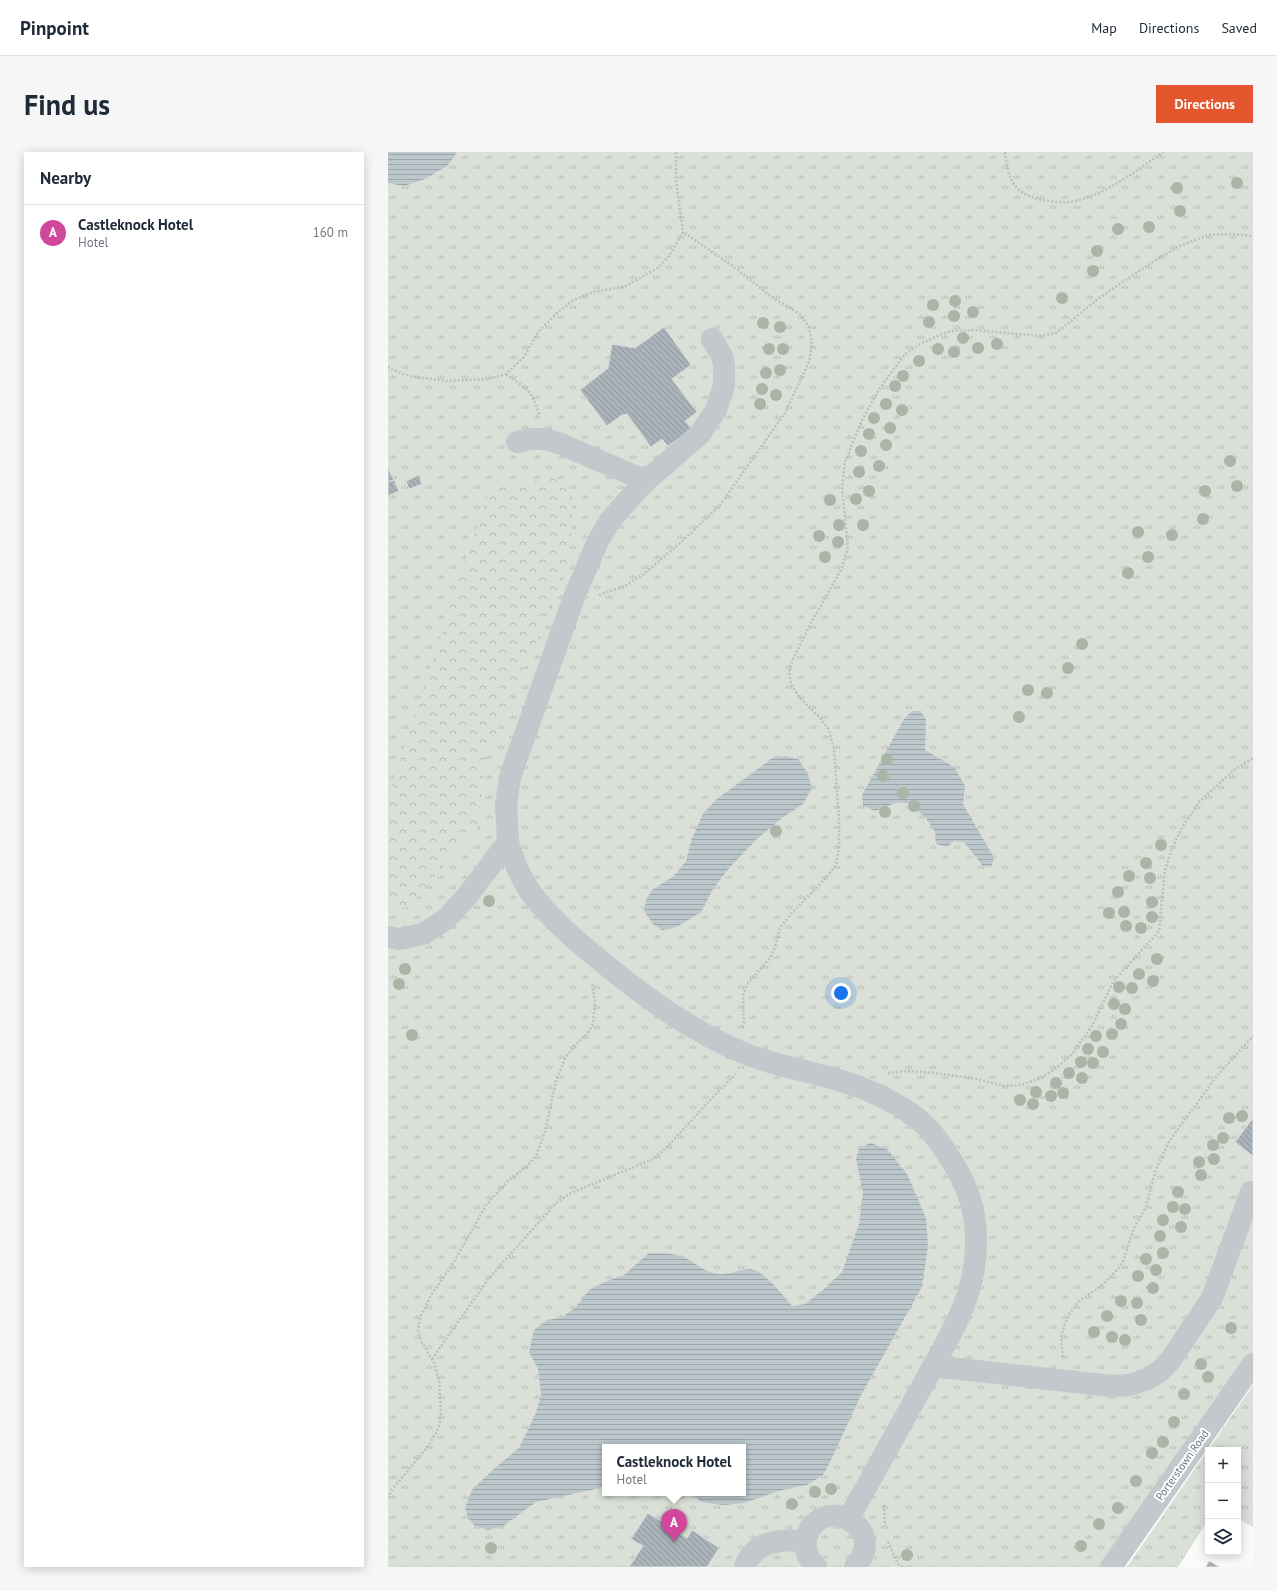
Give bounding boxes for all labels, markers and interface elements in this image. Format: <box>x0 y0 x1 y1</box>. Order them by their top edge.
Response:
text: Pinpoint <box>20 16 89 40</box>
text: Map <box>1091 19 1117 37</box>
text: Directions <box>1139 19 1199 37</box>
text: Saved <box>1221 19 1257 37</box>
button: Directions <box>1156 85 1253 123</box>
text: Find us <box>24 86 110 123</box>
text: Nearby <box>40 167 91 189</box>
text: Castleknock Hotel <box>78 215 193 234</box>
text: A <box>49 224 57 241</box>
text: 160 m <box>313 224 348 241</box>
text: Hotel <box>78 234 108 251</box>
your location <box>831 983 851 1003</box>
street label: Porterstown Road <box>1152 1427 1212 1503</box>
popup <box>602 1444 746 1496</box>
map controls <box>1205 1447 1241 1555</box>
button: + <box>1205 1447 1241 1483</box>
text: Castleknock Hotel <box>616 1452 732 1471</box>
text: Hotel <box>616 1471 647 1488</box>
button: − <box>1205 1483 1241 1519</box>
pin: A <box>661 1509 687 1542</box>
button: layers <box>1205 1519 1241 1555</box>

